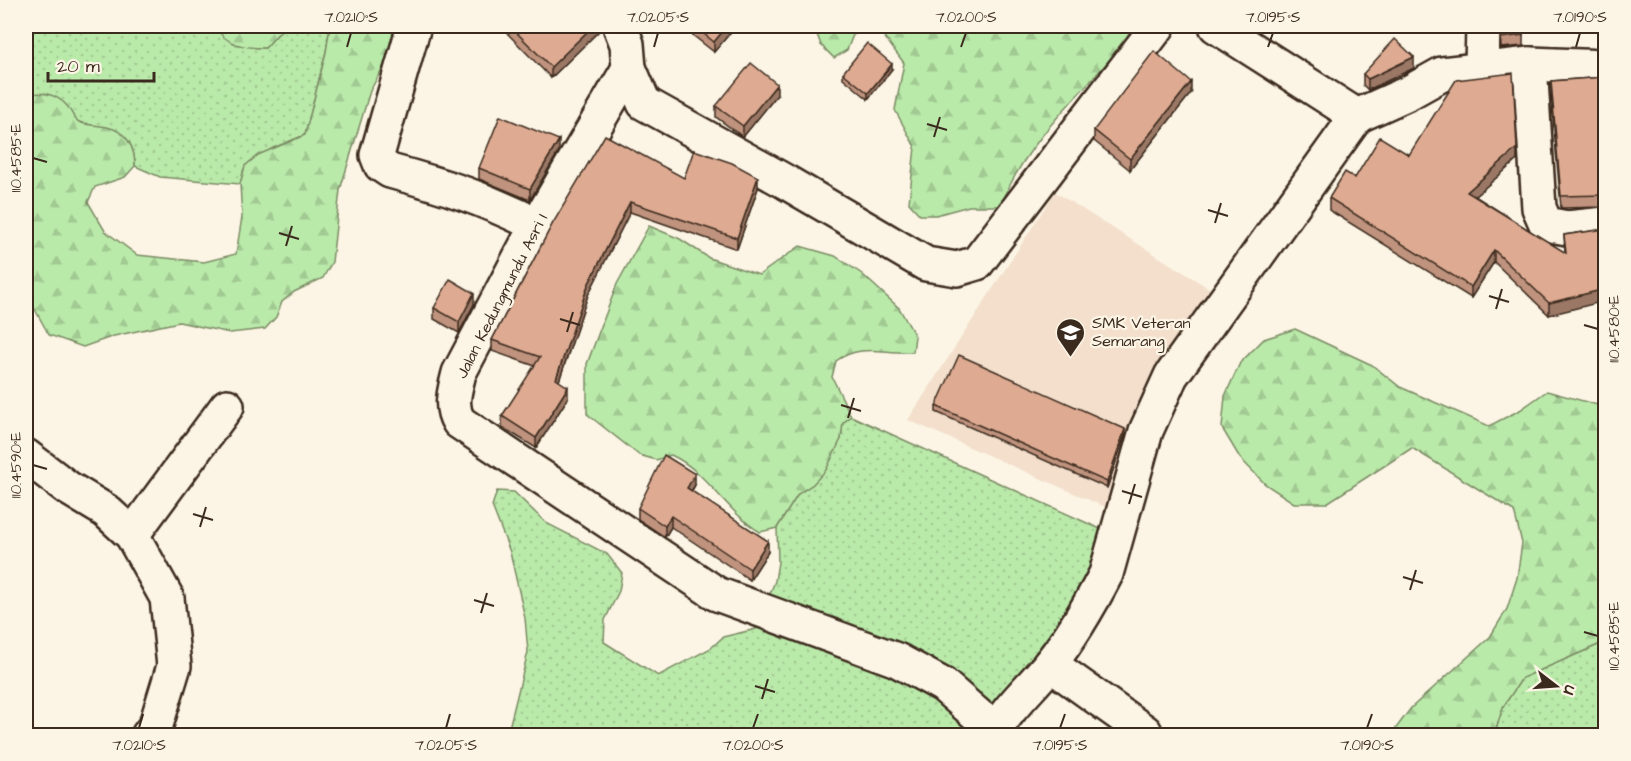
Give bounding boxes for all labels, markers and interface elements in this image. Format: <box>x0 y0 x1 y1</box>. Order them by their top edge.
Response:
text: 7.0210°S <box>324 7 378 28</box>
text: 7.0205°S <box>627 7 690 28</box>
text: 7.0200°S <box>935 7 997 28</box>
text: 7.0195°S <box>1246 7 1301 28</box>
text: 7.0190°S <box>1553 7 1607 28</box>
scale bar <box>48 45 154 83</box>
text: 20 m <box>57 54 100 79</box>
text: 110.4585°E <box>6 124 27 192</box>
street label: Jalan Kedungmundu Asri I <box>451 210 554 383</box>
text: 110.4580°E <box>1604 295 1625 363</box>
place label: SMK Veteran Semarang <box>1092 312 1190 353</box>
school or university icon: SMK Veteran Semarang <box>1055 316 1087 358</box>
text: 110.4590°E <box>6 432 27 498</box>
text: 110.4585°E <box>1604 602 1625 670</box>
north arrow <box>1526 656 1586 716</box>
text: U <box>1558 683 1581 698</box>
text: 7.0210°S <box>112 735 166 756</box>
text: 7.0205°S <box>415 735 478 756</box>
text: 7.0200°S <box>722 735 784 756</box>
text: 7.0195°S <box>1033 735 1088 756</box>
text: 7.0190°S <box>1340 735 1394 756</box>

